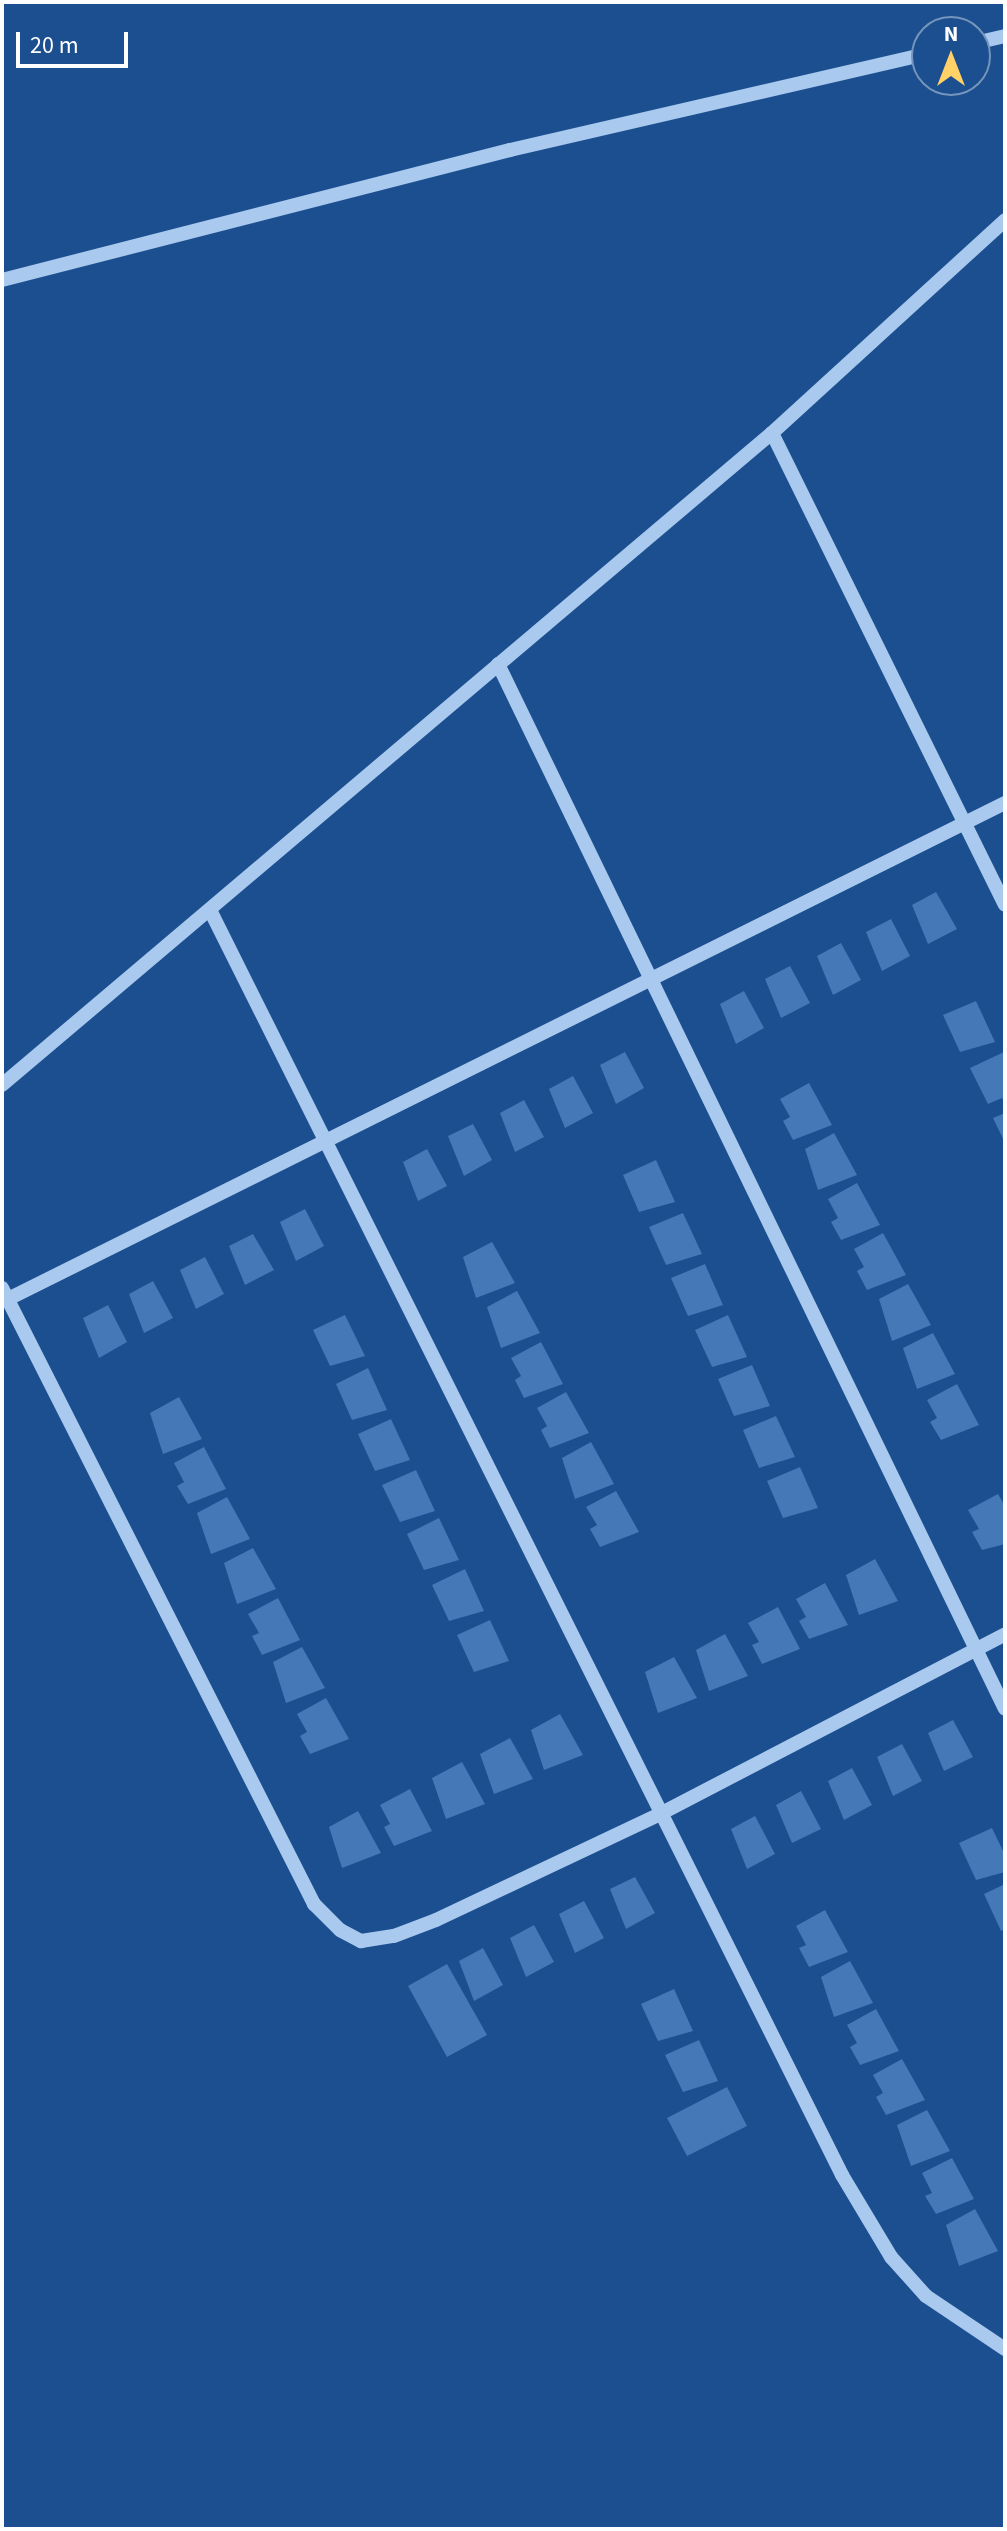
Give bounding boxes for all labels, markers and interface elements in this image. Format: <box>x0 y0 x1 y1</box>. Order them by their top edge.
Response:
scale bar <box>20 16 132 66</box>
north arrow <box>911 16 991 96</box>
text: N <box>944 18 958 50</box>
text: 20 m <box>30 28 79 63</box>

